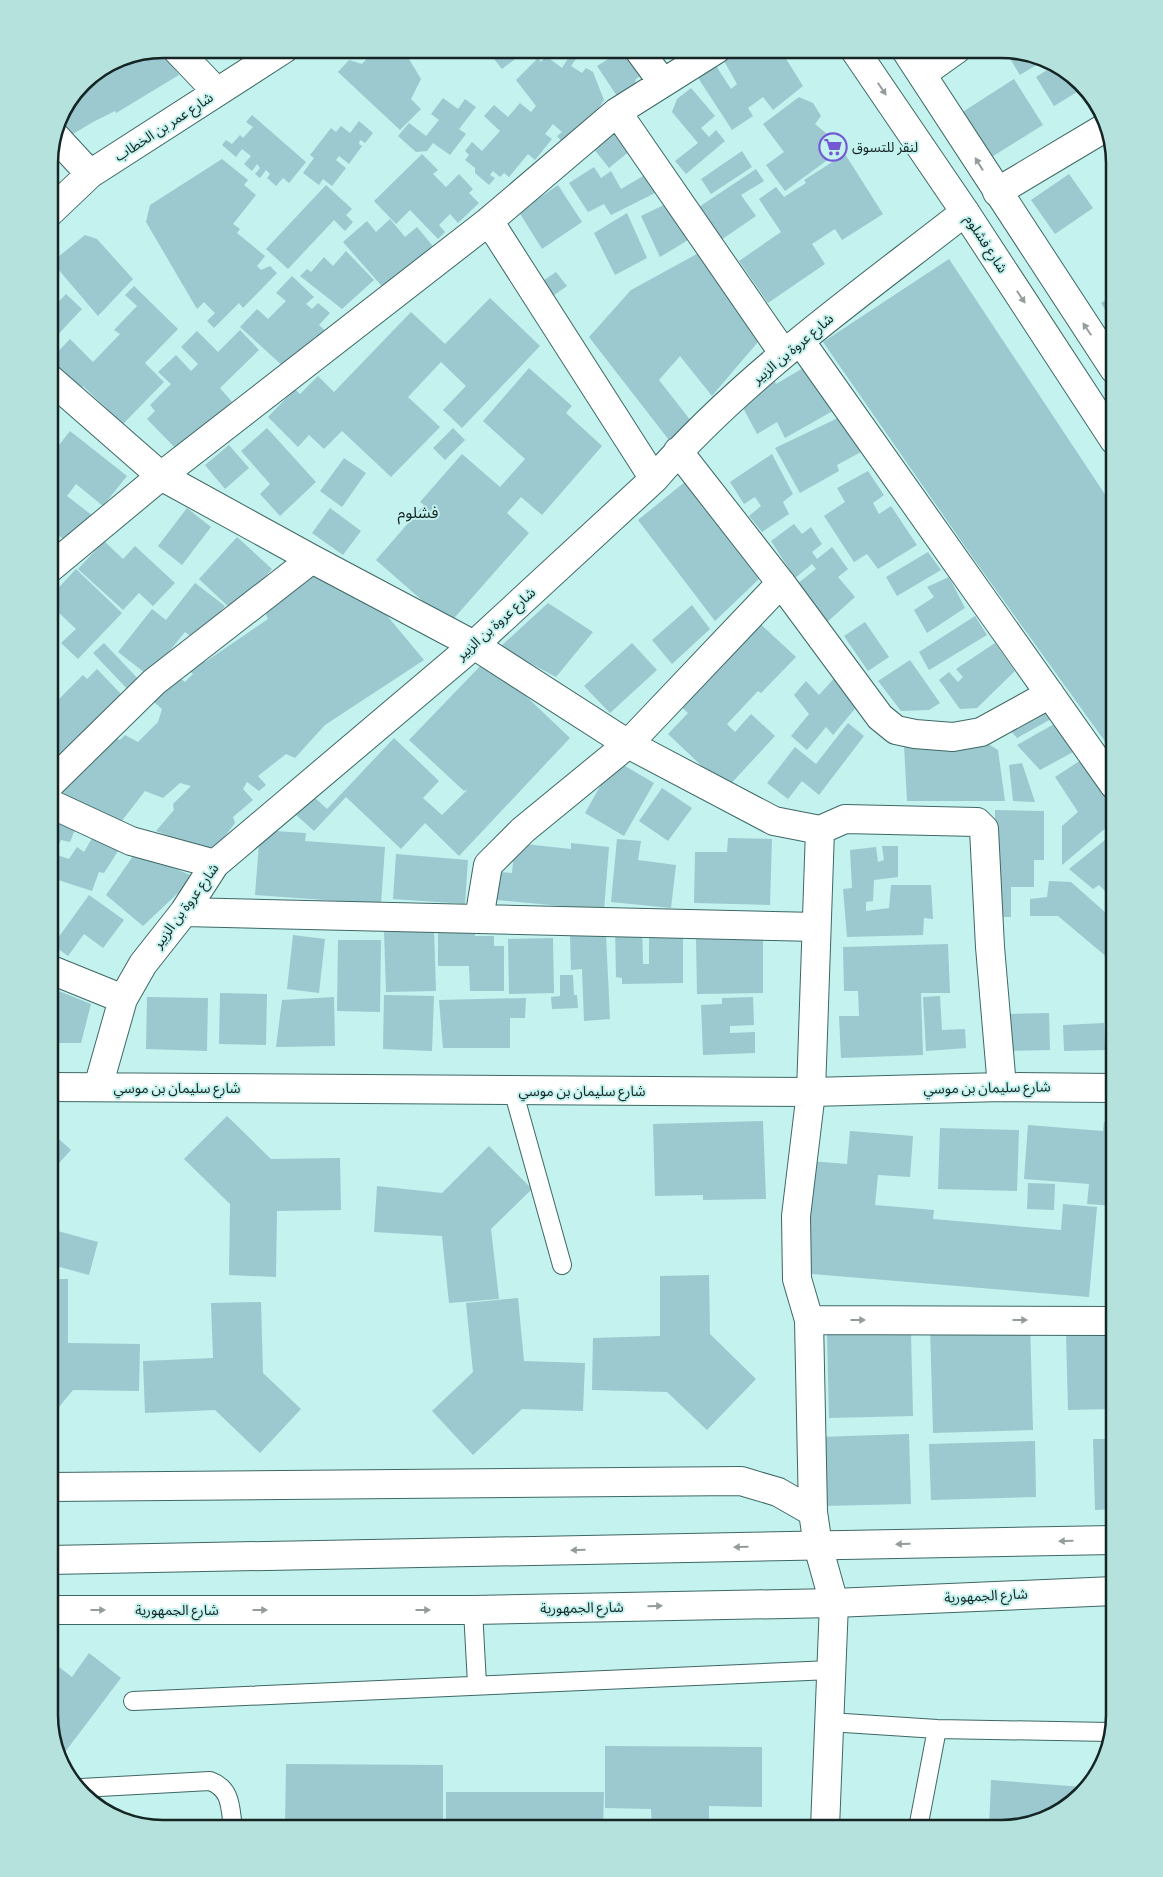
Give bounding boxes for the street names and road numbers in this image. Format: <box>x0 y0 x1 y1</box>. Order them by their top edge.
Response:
street label: شارع عمر بن الخطاب <box>112 89 218 167</box>
street label: شارع فشلوم <box>959 212 1011 277</box>
street label: شارع عروة بن الزبير <box>748 310 838 390</box>
street label: شارع عروة بن الزبير <box>452 584 540 666</box>
street label: شارع عروة بن الزبير <box>149 860 224 954</box>
street label: شارع سليمان بن موسي <box>923 1078 1051 1100</box>
street label: شارع سليمان بن موسي <box>113 1080 241 1099</box>
street label: شارع سليمان بن موسي <box>518 1083 646 1102</box>
street label: شارع الجمهورية <box>944 1585 1028 1609</box>
street label: شارع الجمهورية <box>540 1599 624 1619</box>
street label: شارع الجمهورية <box>135 1602 219 1621</box>

